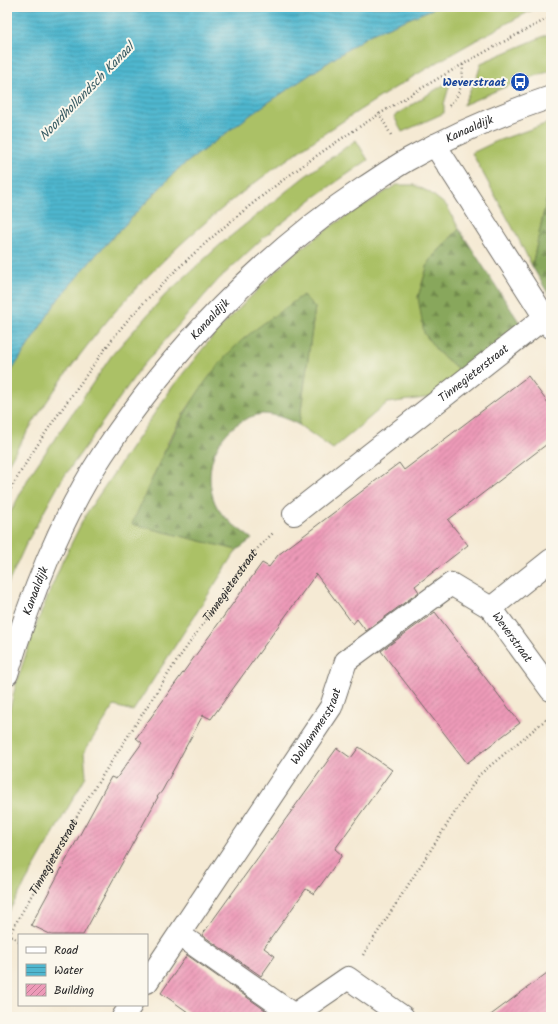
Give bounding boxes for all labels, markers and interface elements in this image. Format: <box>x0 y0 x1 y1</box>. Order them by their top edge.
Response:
water label: Noordhollandsch Kanaal <box>34 36 142 146</box>
bus stop icon: Weverstraat <box>509 71 531 93</box>
place label: Weverstraat <box>442 73 507 92</box>
street label: Kanaaldijk <box>442 110 497 148</box>
street label: Kanaaldijk <box>185 294 234 344</box>
street label: Tinnegieterstraat <box>434 339 513 407</box>
street label: Tinnegieterstraat <box>198 544 262 626</box>
street label: Kanaaldijk <box>17 563 53 618</box>
street label: Weverstraat <box>487 608 538 667</box>
street label: Wolkammerstraat <box>286 685 346 768</box>
street label: Tinnegieterstraat <box>24 815 83 899</box>
legend <box>18 934 148 1006</box>
text: Road <box>54 941 79 960</box>
text: Water <box>54 961 84 980</box>
text: Building <box>54 981 94 1000</box>

